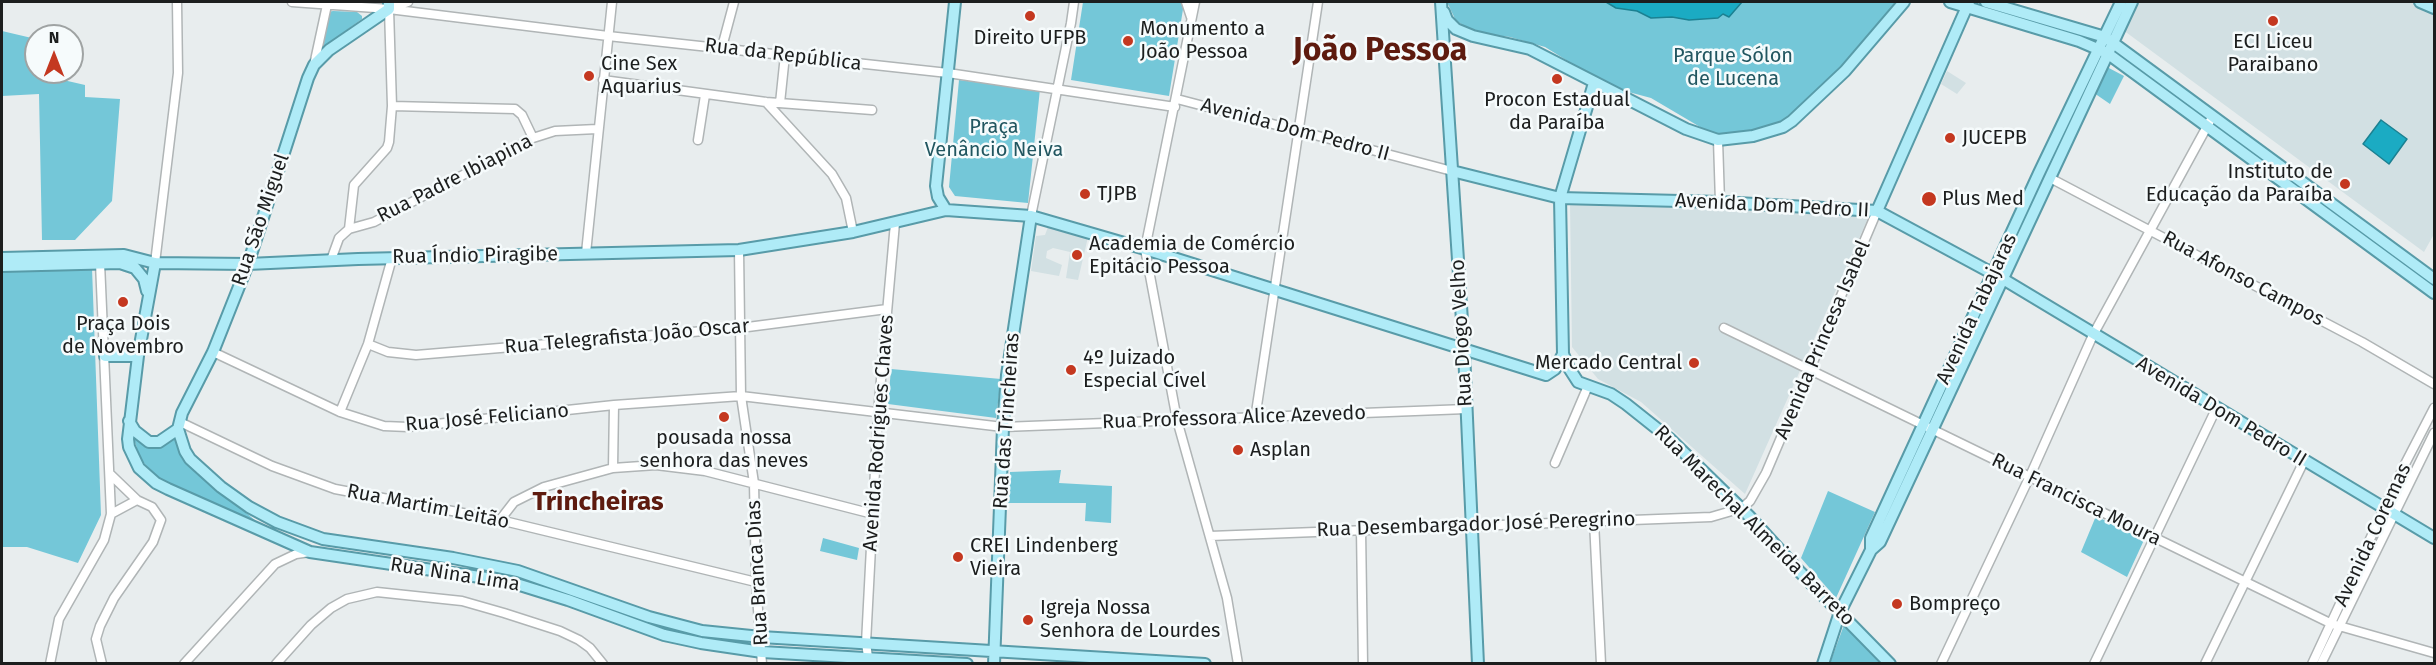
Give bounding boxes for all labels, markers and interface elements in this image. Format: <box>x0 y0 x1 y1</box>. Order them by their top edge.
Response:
marker: Direito UFPB <box>1023 9 1037 23</box>
marker: ECI Liceu Paraibano <box>2266 14 2280 28</box>
place label: Monumento a João Pessoa <box>1140 17 1265 64</box>
north arrow <box>24 24 84 84</box>
place label: Direito UFPB <box>974 26 1086 50</box>
text: N <box>49 28 59 47</box>
place label: ECI Liceu Paraibano <box>2228 30 2318 77</box>
district label: João Pessoa <box>1293 32 1467 70</box>
street label: Rua da República <box>703 33 863 77</box>
marker: Monumento a João Pessoa <box>1121 34 1135 48</box>
park label: Parque Sólon de Lucena <box>1673 44 1793 91</box>
place label: Cine Sex Aquarius <box>601 52 681 99</box>
marker: Cine Sex Aquarius <box>582 69 596 83</box>
marker: Procon Estadual da Paraíba <box>1550 72 1564 86</box>
place label: Procon Estadual da Paraíba <box>1484 88 1630 135</box>
street label: Avenida Dom Pedro II <box>1198 93 1392 167</box>
park label: Praça Venâncio Neiva <box>925 115 1063 162</box>
place label: JUCEPB <box>1962 126 2027 150</box>
street label: Rua Padre Ibiapina <box>373 129 537 229</box>
marker: JUCEPB <box>1943 131 1957 145</box>
street label: Rua São Miguel <box>227 151 295 289</box>
place label: Instituto de Educação da Paraíba <box>2146 160 2333 207</box>
marker: Instituto de Educação da Paraíba <box>2338 177 2352 191</box>
place label: TJPB <box>1097 182 1137 206</box>
marker: TJPB <box>1078 187 1092 201</box>
place label: Plus Med <box>1942 187 2024 211</box>
street label: Avenida Dom Pedro II <box>1674 189 1870 223</box>
marker: Plus Med <box>1920 190 1938 208</box>
street label: Rua Afonso Campos <box>2158 226 2328 332</box>
street label: Avenida Tabajaras <box>1932 230 2022 388</box>
place label: Academia de Comércio Epitácio Pessoa <box>1089 232 1295 279</box>
street label: Avenida Princesa Isabel <box>1770 237 1876 443</box>
street label: Rua Índio Piragibe <box>392 243 558 269</box>
marker: Academia de Comércio Epitácio Pessoa <box>1070 248 1084 262</box>
street label: Rua Diogo Velho <box>1446 258 1478 408</box>
marker: Praça Dois de Novembro <box>116 295 130 309</box>
place label: Praça Dois de Novembro <box>62 312 184 359</box>
street label: Rua Telegrafista João Oscar <box>504 314 750 360</box>
street label: Avenida Rodrigues Chaves <box>859 314 899 552</box>
street label: Rua das Trincheiras <box>989 332 1025 510</box>
place label: 4º Juizado Especial Cível <box>1083 346 1206 393</box>
place label: Mercado Central <box>1535 351 1682 375</box>
street label: Avenida Dom Pedro II <box>2132 352 2310 472</box>
marker: Mercado Central <box>1687 356 1701 370</box>
marker: 4º Juizado Especial Cível <box>1064 363 1078 377</box>
street label: Rua José Feliciano <box>404 399 570 437</box>
street label: Rua Professora Alice Azevedo <box>1102 401 1366 435</box>
marker: pousada nossa senhora das neves <box>717 410 731 424</box>
street label: Rua Marechal Almeida Barreto <box>1649 421 1859 631</box>
place label: pousada nossa senhora das neves <box>640 426 808 473</box>
place label: Asplan <box>1250 438 1311 462</box>
marker: Asplan <box>1231 443 1245 457</box>
street label: Rua Francisca Moura <box>1987 449 2165 551</box>
street label: Avenida Coremas <box>2329 460 2417 610</box>
street label: Rua Martim Leitão <box>345 479 511 535</box>
district label: Trincheiras <box>532 487 664 519</box>
street label: Rua Branca Dias <box>742 500 774 646</box>
street label: Rua Desembargador José Peregrino <box>1316 507 1636 543</box>
place label: CREI Lindenberg Vieira <box>970 534 1118 581</box>
marker: CREI Lindenberg Vieira <box>951 550 965 564</box>
street label: Rua Nina Lima <box>389 553 521 597</box>
place label: Bompreço <box>1909 592 2001 616</box>
place label: Igreja Nossa Senhora de Lourdes <box>1040 596 1220 643</box>
marker: Bompreço <box>1890 597 1904 611</box>
marker: Igreja Nossa Senhora de Lourdes <box>1021 613 1035 627</box>

